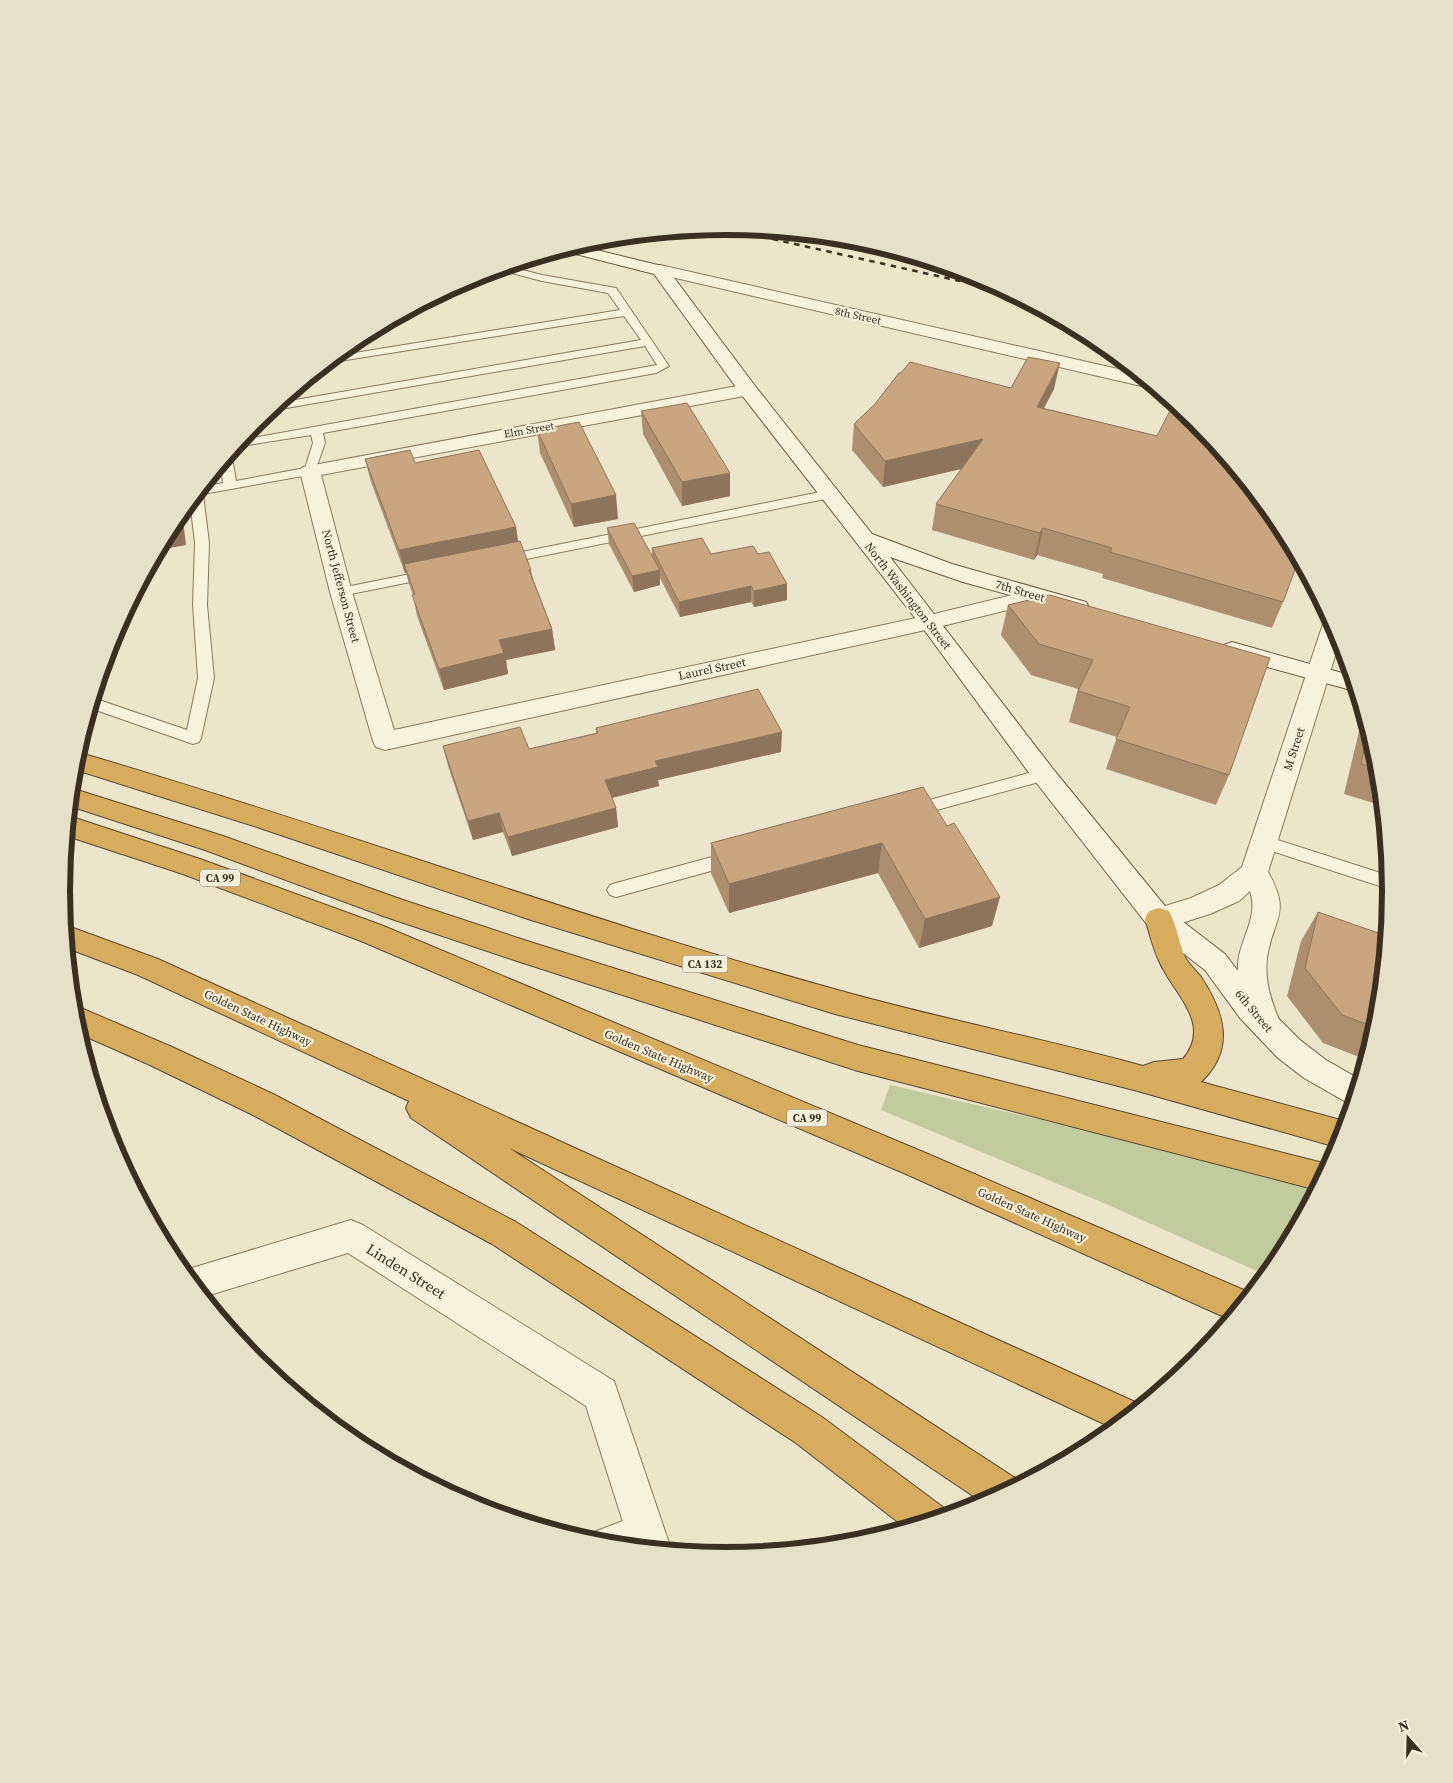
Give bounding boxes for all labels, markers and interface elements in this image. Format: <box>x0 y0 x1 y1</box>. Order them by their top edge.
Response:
street label: 8th Street <box>834 303 883 329</box>
street label: Elm Street <box>503 418 556 442</box>
street label: North Jefferson Street <box>318 528 364 644</box>
street label: North Washington Street <box>861 539 955 653</box>
street label: 7th Street <box>993 576 1047 606</box>
street label: Laurel Street <box>677 654 747 684</box>
street label: M Street <box>1279 725 1309 773</box>
road number: CA 99 <box>200 870 240 886</box>
road number: CA 132 <box>682 956 728 972</box>
street label: Golden State Highway <box>202 986 315 1050</box>
street label: 6th Street <box>1232 986 1277 1036</box>
street label: Golden State Highway <box>602 1026 717 1087</box>
road number: CA 99 <box>787 1110 827 1126</box>
street label: Golden State Highway <box>975 1184 1090 1246</box>
street label: Linden Street <box>362 1238 450 1304</box>
north arrow <box>1383 1713 1433 1763</box>
text: N <box>1395 1715 1412 1737</box>

